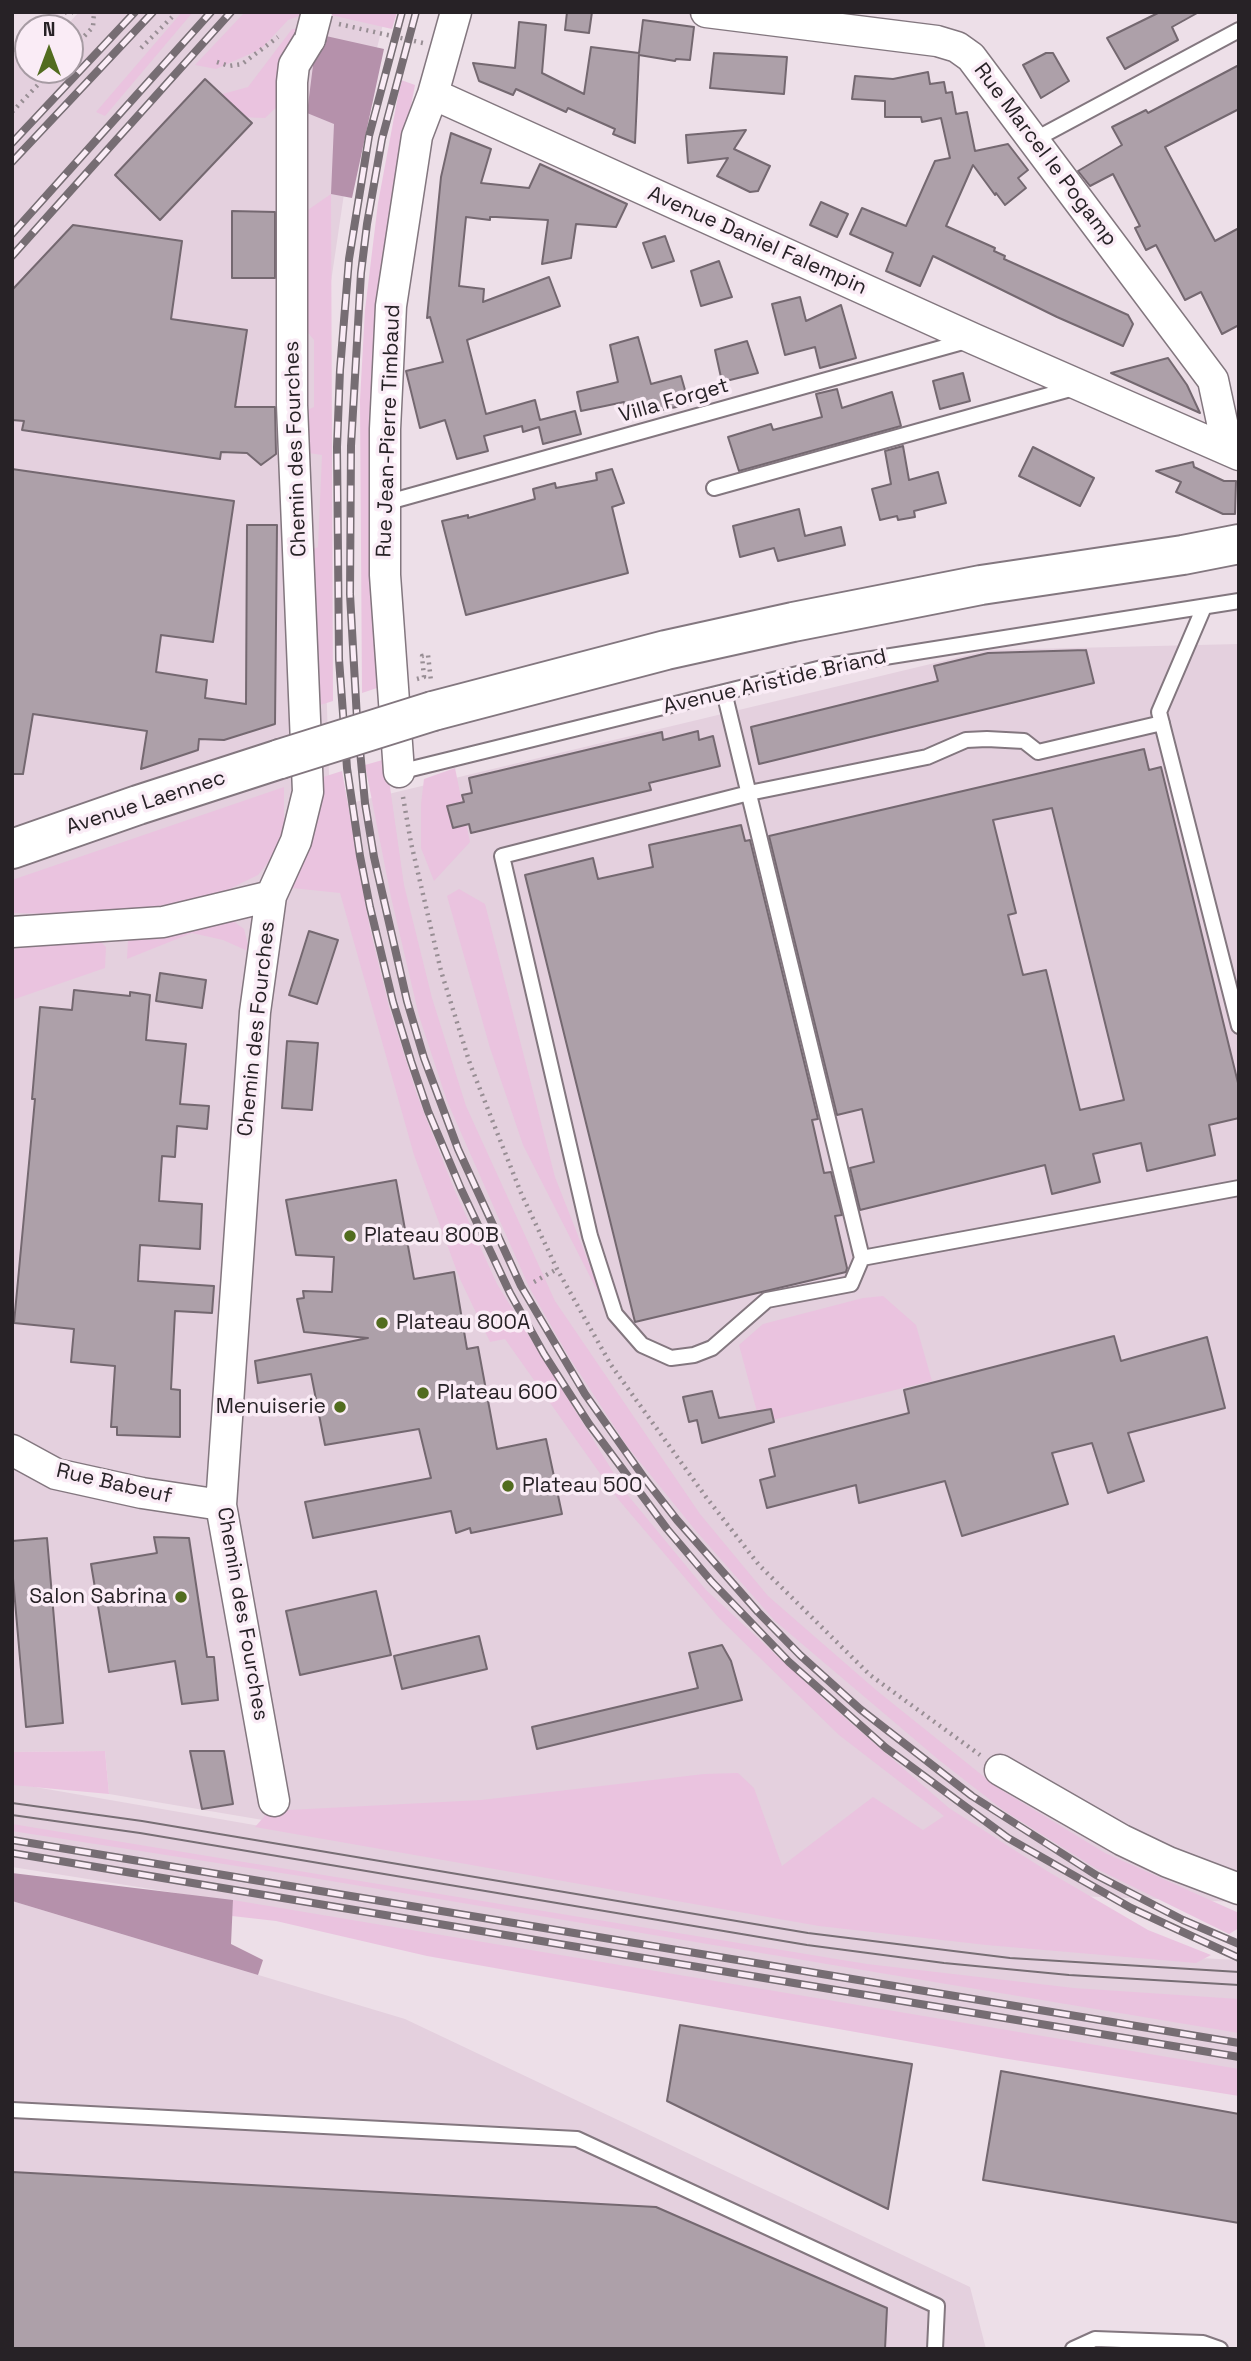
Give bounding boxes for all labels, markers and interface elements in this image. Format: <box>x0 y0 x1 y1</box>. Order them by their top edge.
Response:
north arrow <box>14 14 84 84</box>
text: N <box>43 17 55 42</box>
street label: Rue Marcel le Pogamp <box>968 59 1122 251</box>
street label: Avenue Daniel Falempin <box>644 181 870 301</box>
street label: Rue Jean-Pierre Timbaud <box>372 304 406 558</box>
street label: Chemin des Fourches <box>280 341 312 557</box>
street label: Villa Forget <box>616 373 732 429</box>
street label: Avenue Aristide Briand <box>661 644 889 720</box>
street label: Avenue Laennec <box>63 765 229 841</box>
street label: Chemin des Fourches <box>233 920 281 1138</box>
place label: Plateau 800B <box>364 1223 499 1249</box>
marker: Plateau 800B <box>342 1228 358 1244</box>
place label: Plateau 800A <box>396 1310 530 1336</box>
marker: Plateau 800A <box>374 1315 390 1331</box>
place label: Plateau 600 <box>437 1380 558 1406</box>
marker: Plateau 600 <box>415 1385 431 1401</box>
place label: Menuiserie <box>216 1394 326 1420</box>
marker: Menuiserie <box>332 1399 348 1415</box>
street label: Rue Babeuf <box>54 1458 174 1510</box>
place label: Plateau 500 <box>522 1473 642 1499</box>
marker: Plateau 500 <box>500 1478 516 1494</box>
street label: Chemin des Fourches <box>211 1505 273 1723</box>
place label: Salon Sabrina <box>29 1584 167 1610</box>
marker: Salon Sabrina <box>173 1589 189 1605</box>

